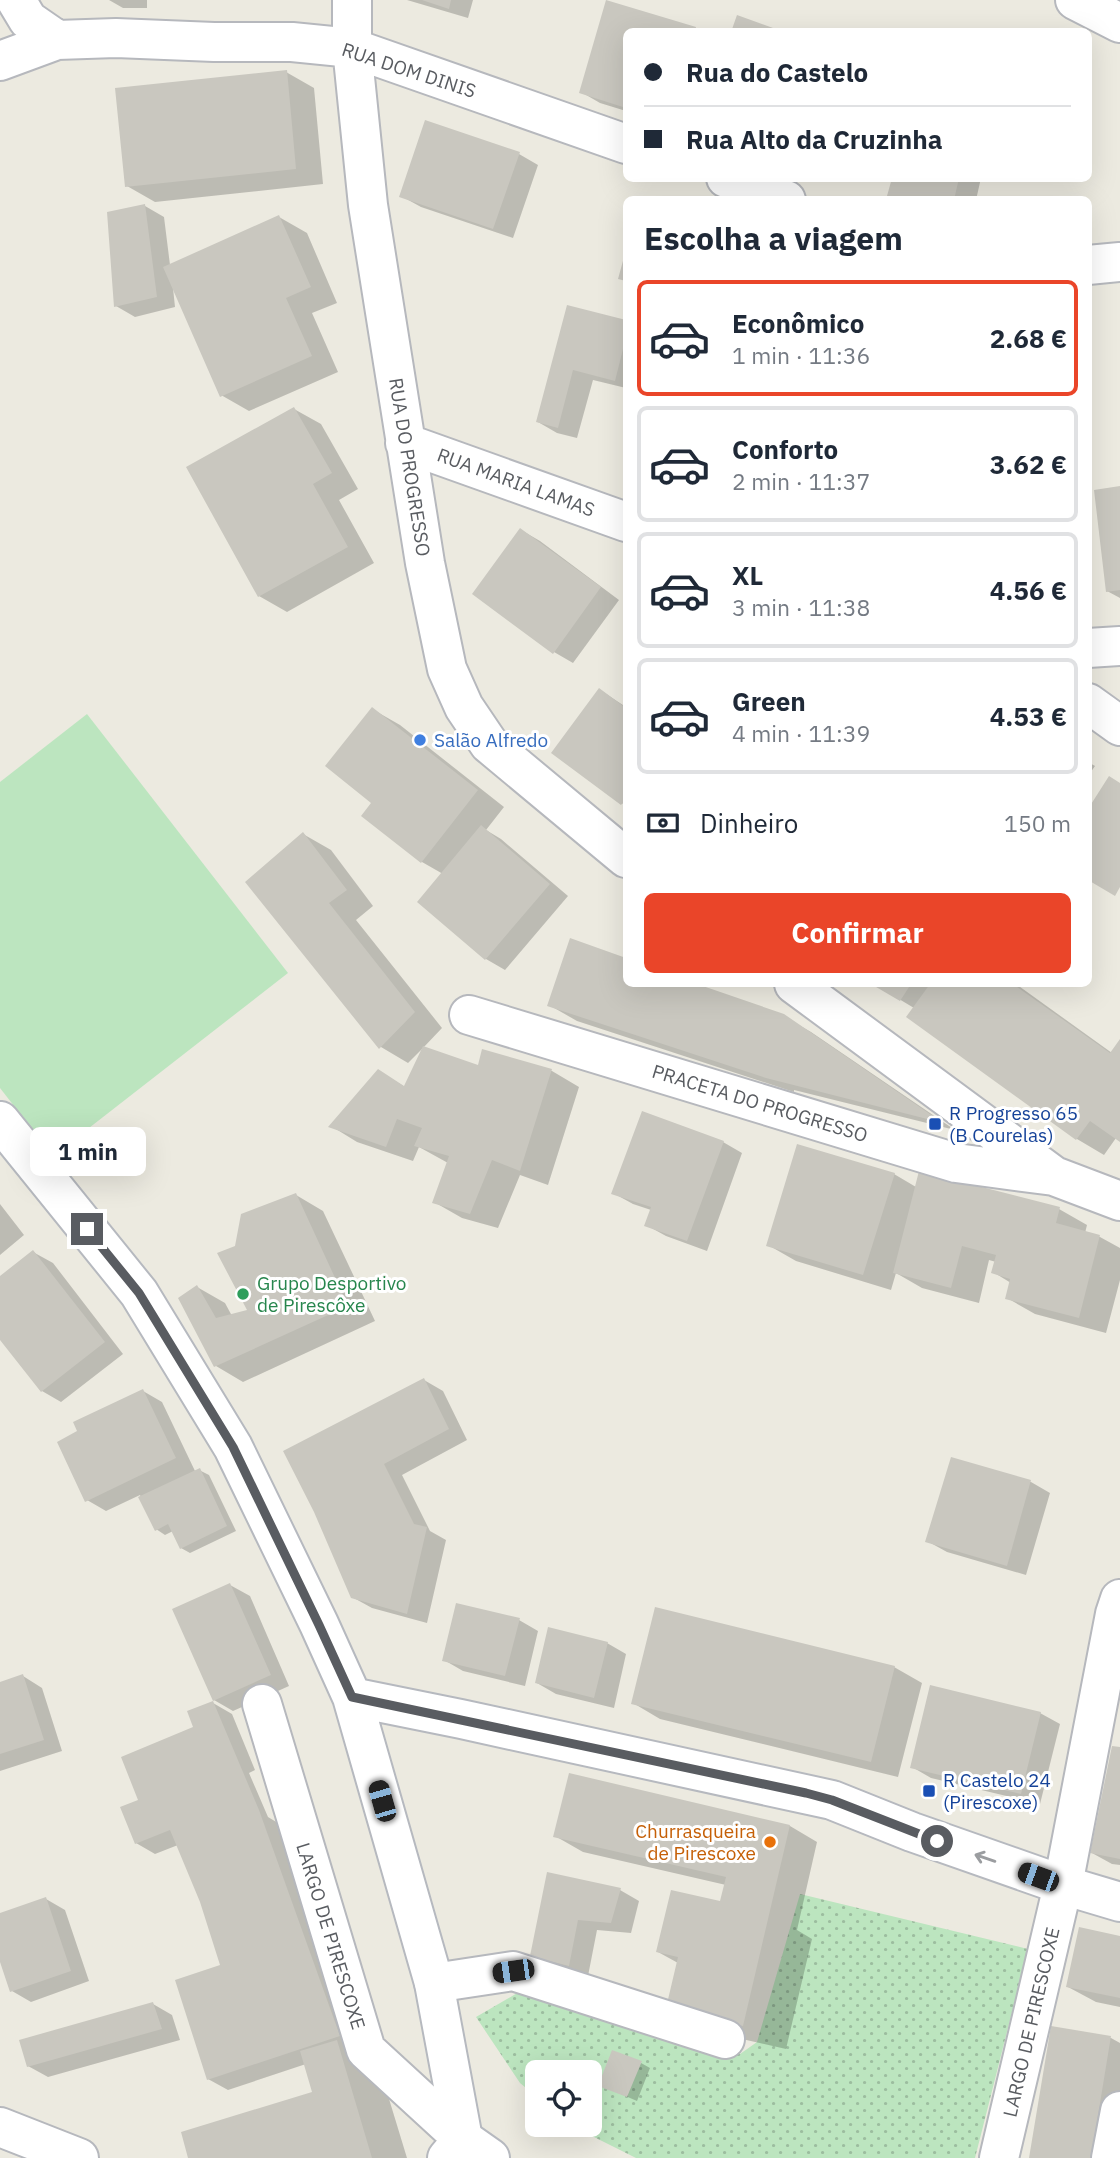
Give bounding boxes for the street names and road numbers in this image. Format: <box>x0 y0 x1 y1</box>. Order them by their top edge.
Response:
street label: RUA DOM DINIS <box>339 37 479 103</box>
street label: RUA DO PROGRESSO <box>384 376 436 558</box>
street label: RUA MARIA LAMAS <box>434 442 598 522</box>
street label: PRACETA DO PROGRESSO <box>649 1059 871 1147</box>
street label: LARGO DE PIRESCOXE <box>291 1840 371 2032</box>
street label: LARGO DE PIRESCOXE <box>997 1925 1065 2119</box>

